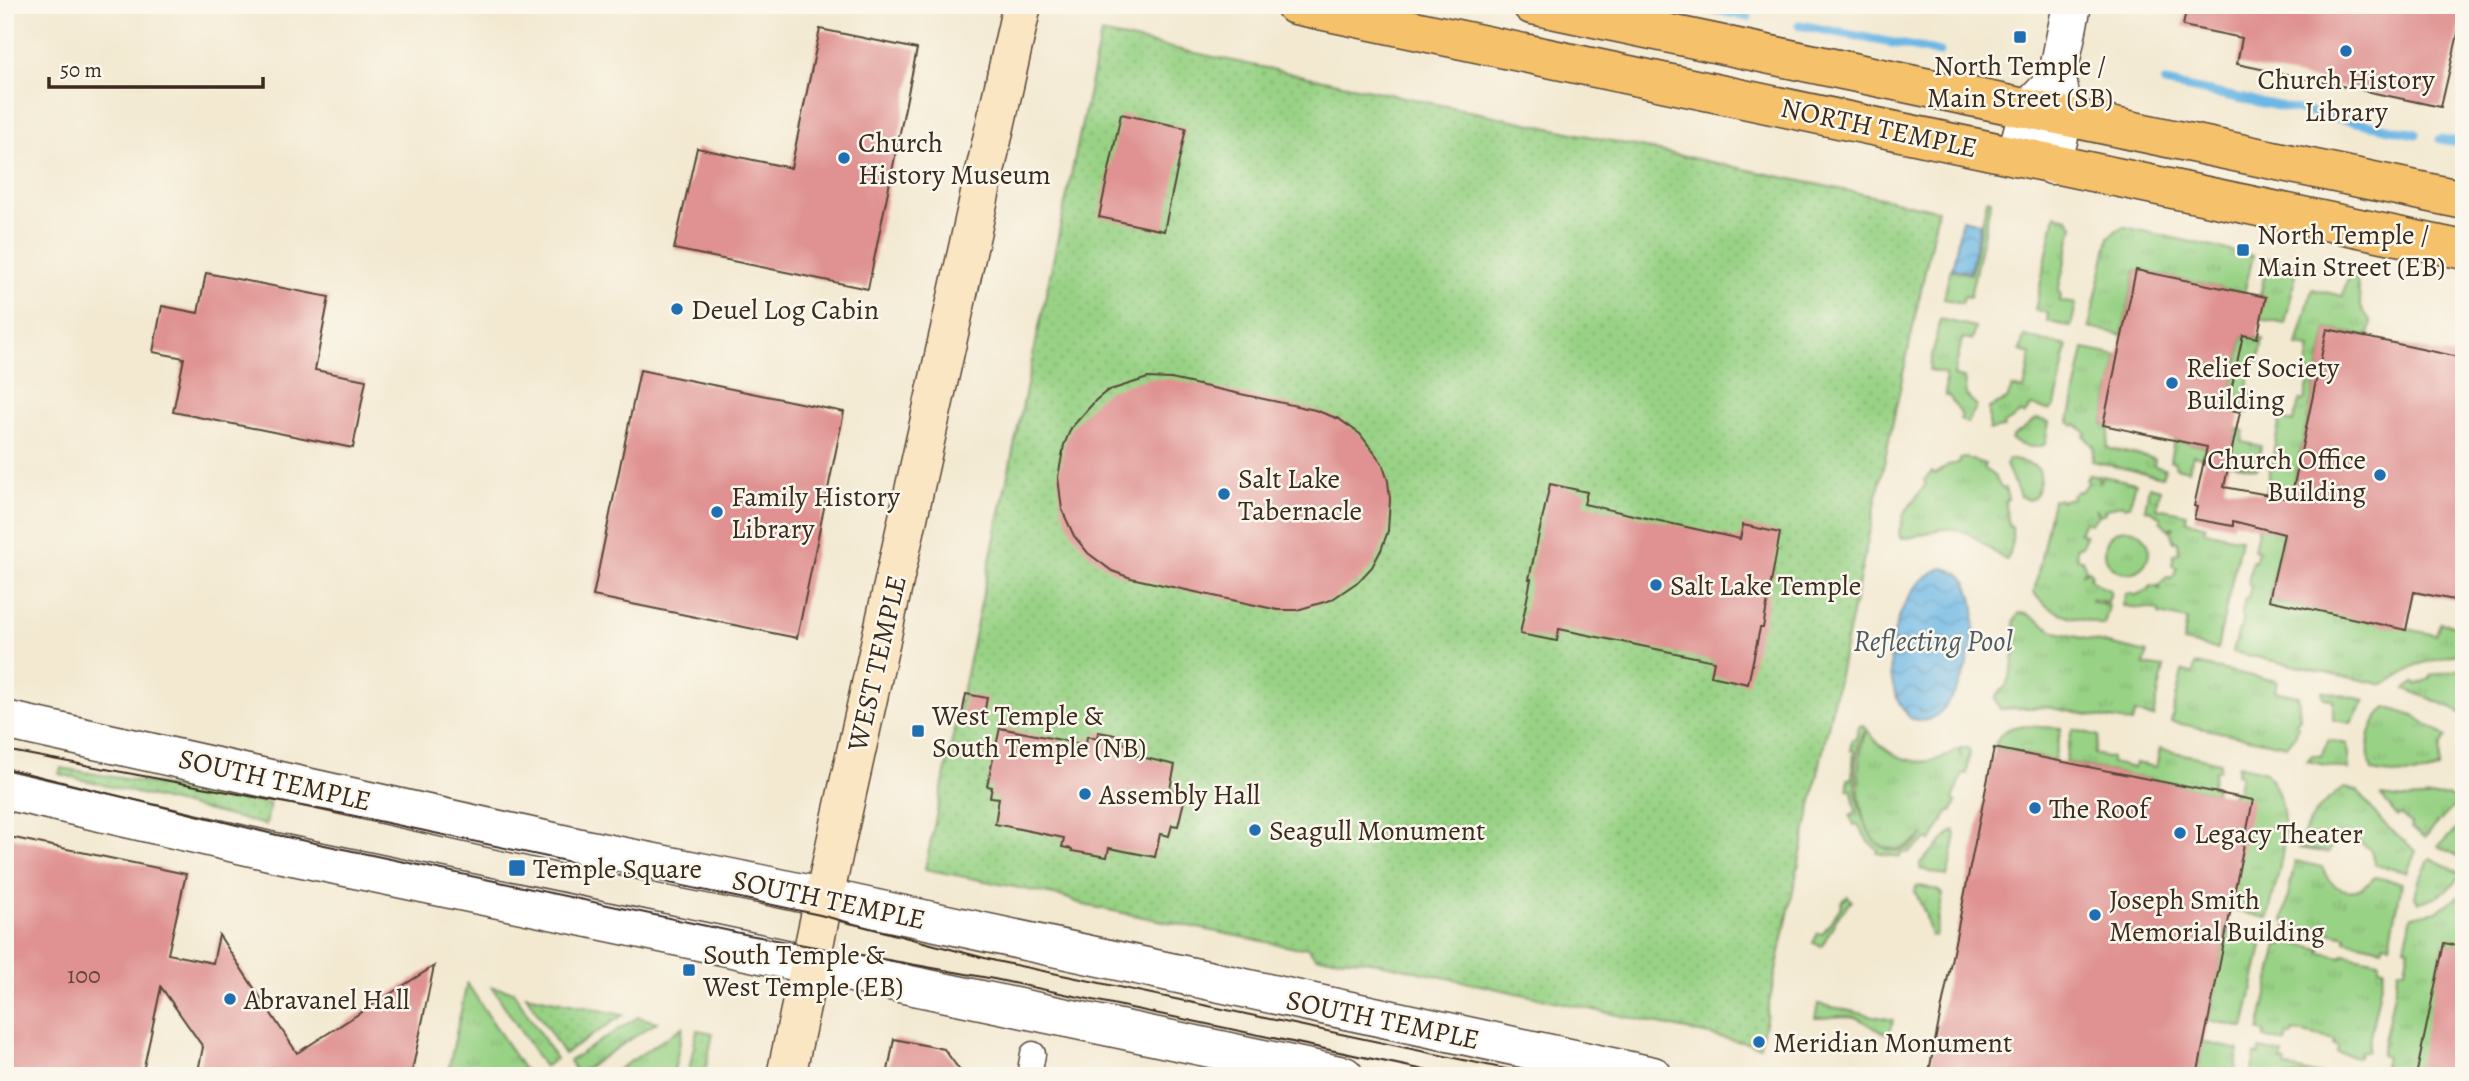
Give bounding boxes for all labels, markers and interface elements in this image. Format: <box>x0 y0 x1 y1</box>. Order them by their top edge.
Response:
marker: North Temple / Main Street (SB) <box>2012 29 2028 45</box>
marker: Church History Library <box>2338 43 2354 59</box>
scale bar <box>49 46 262 90</box>
place label: North Temple / Main Street (SB) <box>1927 47 2113 117</box>
text: 50 m <box>60 56 102 84</box>
place label: Church History Library <box>2257 61 2435 131</box>
street label: NORTH TEMPLE <box>1777 89 1980 167</box>
place label: Church History Museum <box>858 124 1051 194</box>
marker: Church History Museum <box>836 150 852 166</box>
place label: North Temple / Main Street (EB) <box>2257 216 2445 286</box>
marker: North Temple / Main Street (EB) <box>2235 242 2251 258</box>
place label: Deuel Log Cabin <box>691 291 879 329</box>
marker: Deuel Log Cabin <box>669 301 685 317</box>
place label: Relief Society Building <box>2186 349 2340 419</box>
marker: Relief Society Building <box>2164 375 2180 391</box>
place label: Church Office Building <box>2207 441 2366 511</box>
place label: Salt Lake Tabernacle <box>1238 460 1362 530</box>
marker: Church Office Building <box>2372 467 2388 483</box>
place label: Family History Library <box>731 478 901 548</box>
marker: Salt Lake Tabernacle <box>1216 486 1232 502</box>
marker: Family History Library <box>709 504 725 520</box>
place label: Salt Lake Temple <box>1670 567 1861 605</box>
street label: WEST TEMPLE <box>838 572 916 756</box>
marker: Salt Lake Temple <box>1648 577 1664 593</box>
water label: Reflecting Pool <box>1853 621 2013 661</box>
place label: West Temple & South Temple (NB) <box>931 697 1146 767</box>
marker: West Temple & South Temple (NB) <box>910 723 926 739</box>
street label: SOUTH TEMPLE <box>175 739 375 821</box>
place label: Assembly Hall <box>1098 776 1260 814</box>
marker: Assembly Hall <box>1077 786 1093 802</box>
place label: The Roof <box>2049 790 2152 828</box>
marker: The Roof <box>2027 800 2043 816</box>
place label: Seagull Monument <box>1269 812 1485 850</box>
place label: Legacy Theater <box>2194 815 2363 853</box>
marker: Seagull Monument <box>1247 822 1263 838</box>
marker: Legacy Theater <box>2172 825 2188 841</box>
place label: Temple Square <box>533 850 702 888</box>
marker: Temple Square <box>507 858 527 878</box>
street label: SOUTH TEMPLE <box>729 861 929 939</box>
place label: Joseph Smith Memorial Building <box>2109 881 2325 951</box>
marker: Joseph Smith Memorial Building <box>2087 907 2103 923</box>
place label: South Temple & West Temple (EB) <box>702 936 903 1006</box>
house number: 100 <box>67 959 101 991</box>
marker: South Temple & West Temple (EB) <box>681 962 697 978</box>
place label: Abravanel Hall <box>243 981 410 1019</box>
street label: SOUTH TEMPLE <box>1283 981 1483 1059</box>
marker: Abravanel Hall <box>222 991 238 1007</box>
place label: Meridian Monument <box>1773 1024 2012 1062</box>
marker: Meridian Monument <box>1751 1034 1767 1050</box>

